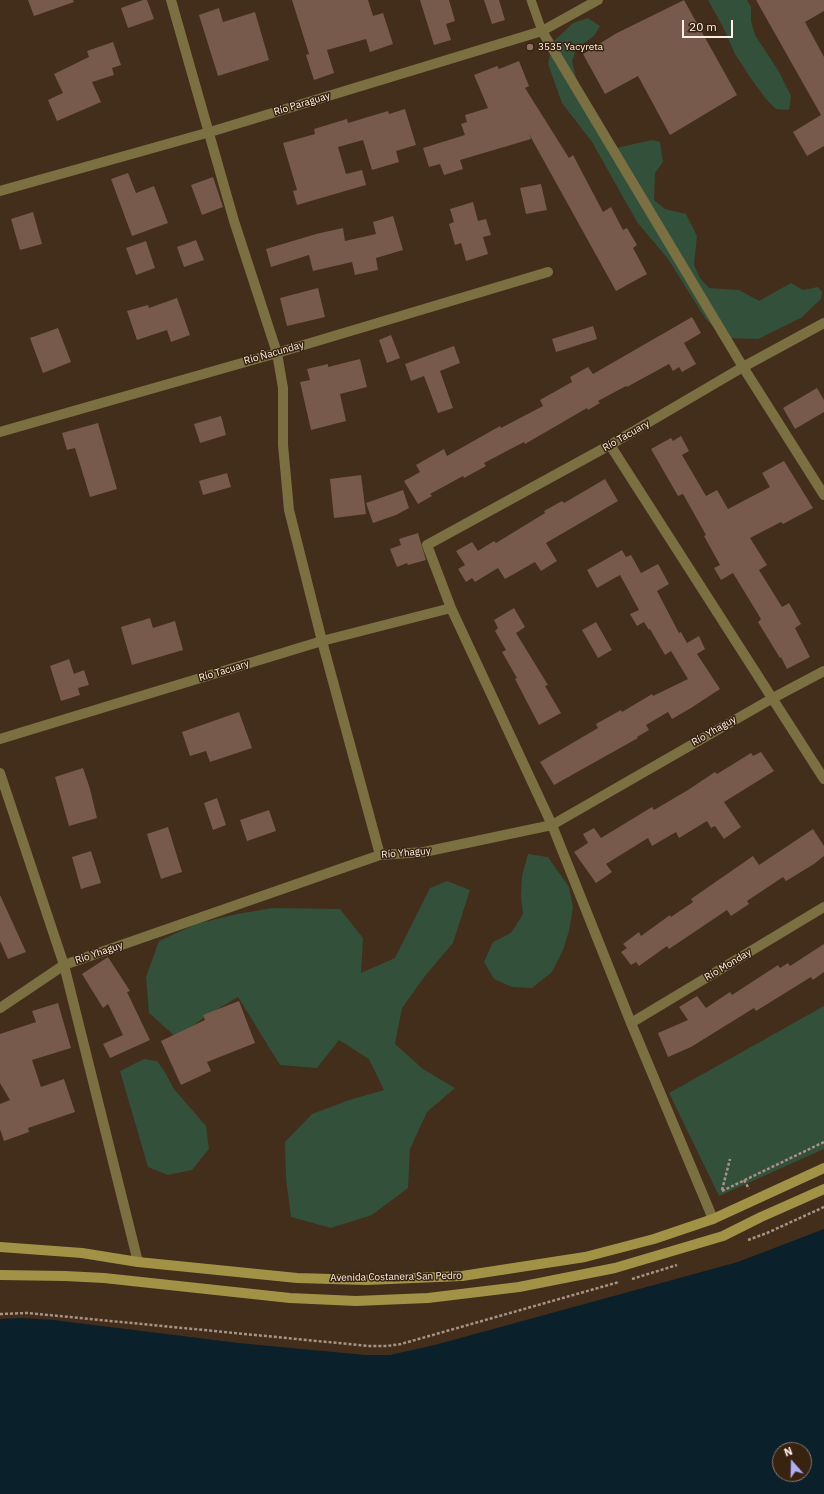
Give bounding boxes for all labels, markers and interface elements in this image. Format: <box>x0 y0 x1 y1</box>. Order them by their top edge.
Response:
scale bar <box>684 12 735 38</box>
text: 20 m <box>689 19 717 34</box>
place label: 3535 Yacyreta <box>538 41 603 53</box>
marker: 3535 Yacyreta <box>525 42 535 52</box>
street label: Río Paraguay <box>272 90 332 118</box>
street label: Río Ñacunday <box>243 339 305 367</box>
street label: Río Tacuary <box>600 418 652 454</box>
street label: Río Tacuary <box>197 658 251 684</box>
street label: Río Yhaguy <box>690 713 738 749</box>
street label: Río Yhaguy <box>381 845 431 861</box>
street label: Río Yhaguy <box>74 939 124 967</box>
street label: Río Monday <box>702 946 754 984</box>
street label: Avenida Costanera San Pedro <box>330 1270 462 1284</box>
north arrow <box>772 1442 812 1482</box>
text: N <box>782 1444 794 1460</box>

